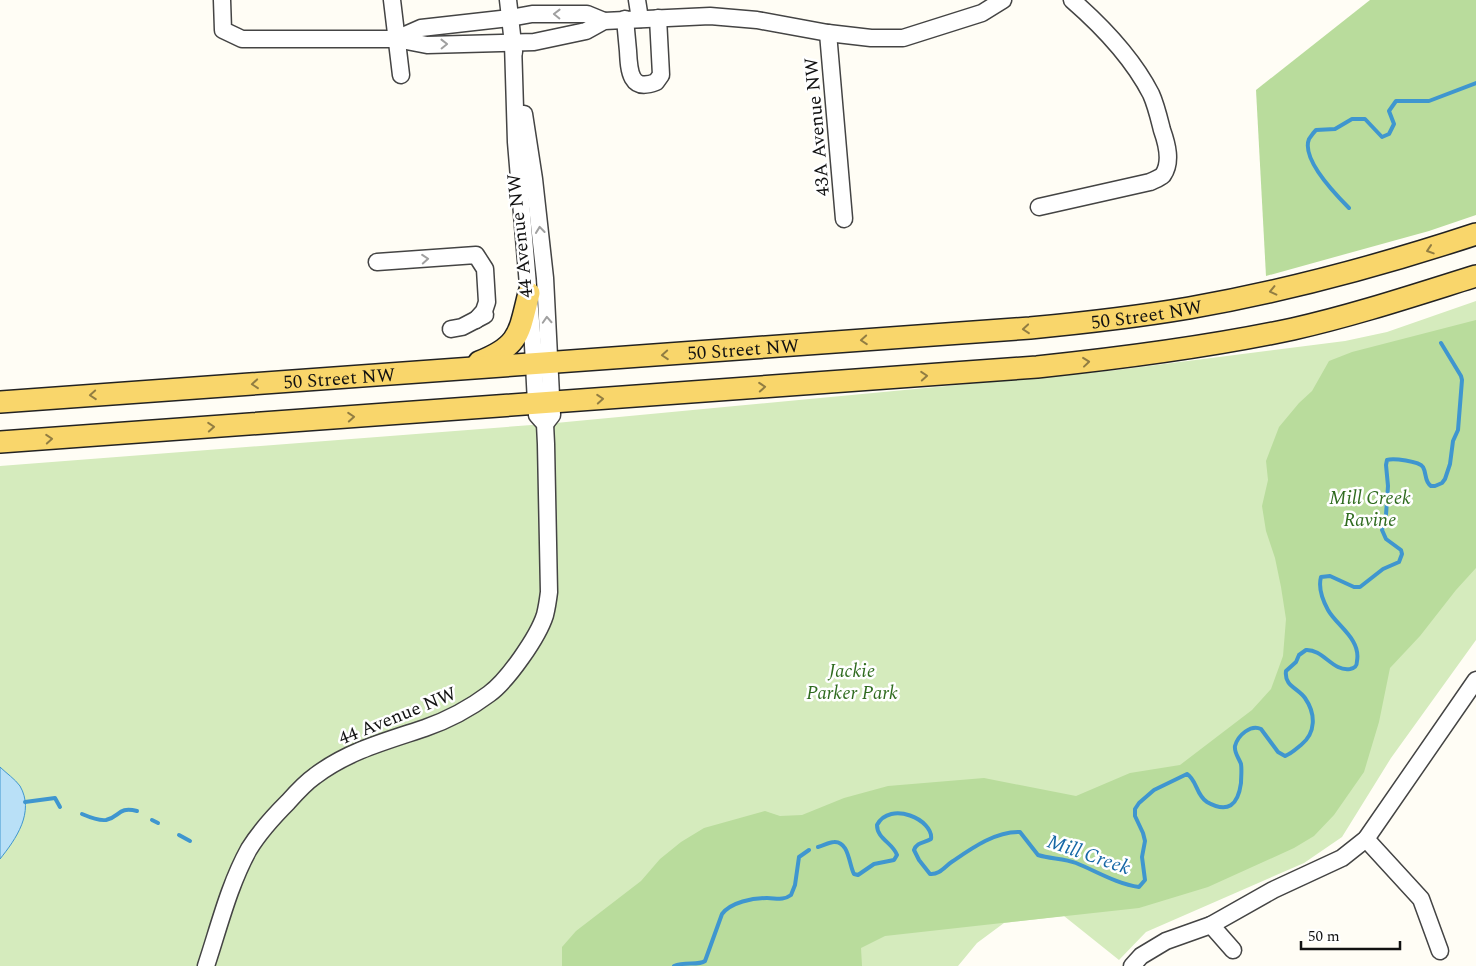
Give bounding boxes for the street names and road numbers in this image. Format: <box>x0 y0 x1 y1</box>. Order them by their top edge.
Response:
street label: 43A Avenue NW <box>797 56 838 197</box>
street label: 44 Avenue NW <box>500 172 541 299</box>
street label: 50 Street NW <box>1089 293 1205 338</box>
street label: 50 Street NW <box>686 332 800 369</box>
street label: 50 Street NW <box>282 361 397 398</box>
street label: 44 Avenue NW <box>334 679 461 753</box>

